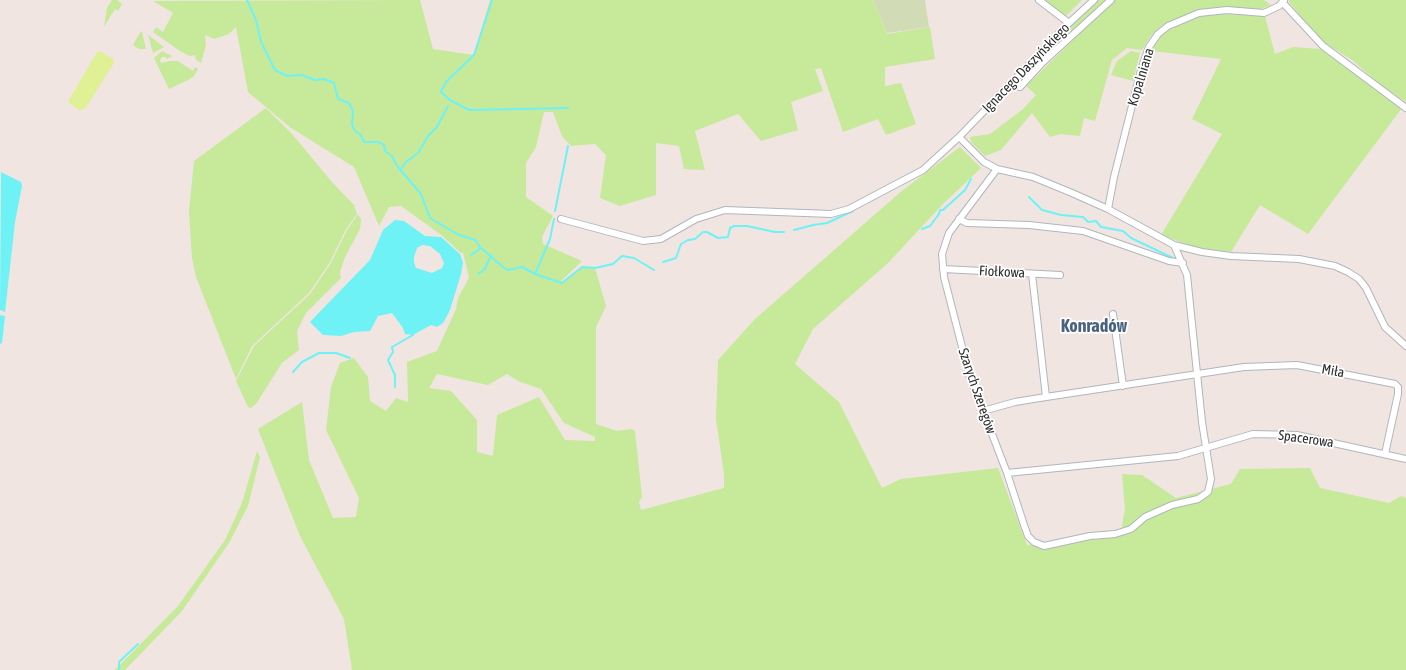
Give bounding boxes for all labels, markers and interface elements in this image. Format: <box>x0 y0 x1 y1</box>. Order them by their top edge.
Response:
street label: Ignacego Daszyńskiego <box>979 20 1073 116</box>
street label: Kopalniana <box>1124 46 1158 108</box>
street label: Fiołkowa <box>978 262 1026 282</box>
district label: Konradów <box>1061 315 1127 337</box>
street label: Szarych Szeregów <box>955 346 999 436</box>
street label: Miła <box>1320 361 1346 381</box>
street label: Spacerowa <box>1277 427 1335 451</box>

